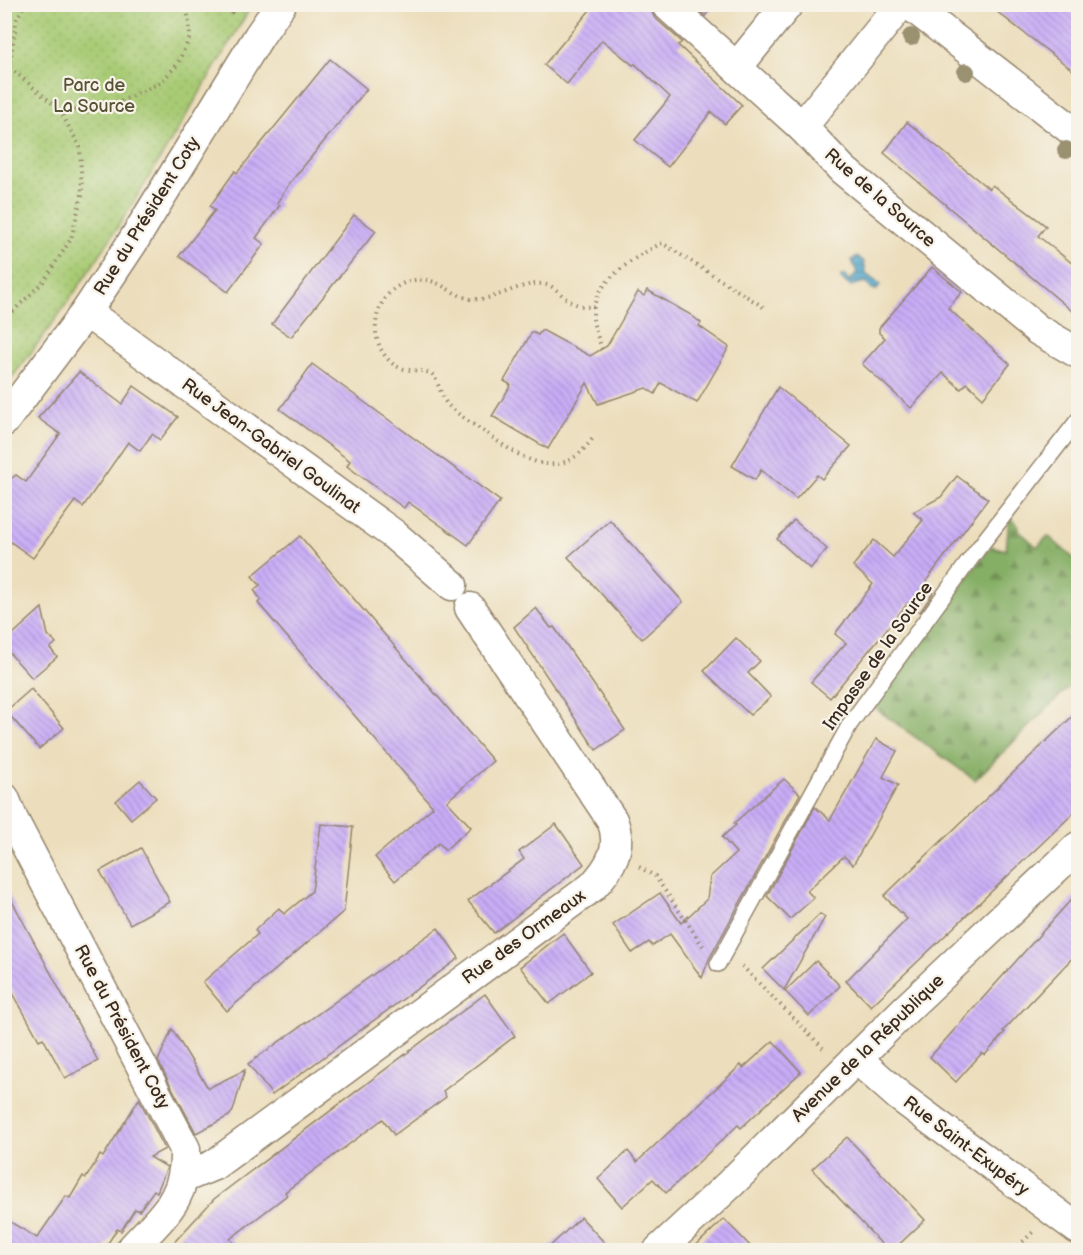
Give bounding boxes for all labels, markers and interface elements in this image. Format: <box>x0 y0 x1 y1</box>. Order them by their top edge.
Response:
park label: Parc de La Source <box>53 75 135 117</box>
street label: Rue du Président Coty <box>90 132 205 299</box>
street label: Rue de la Source <box>820 144 940 252</box>
street label: Rue Jean-Gabriel Goulinat <box>178 374 365 518</box>
street label: Impasse de la Source <box>819 578 937 734</box>
street label: Rue des Ormeaux <box>458 885 590 989</box>
street label: Rue du Président Coty <box>70 941 175 1113</box>
street label: Avenue de la République <box>787 970 949 1126</box>
street label: Rue Saint-Exupéry <box>899 1092 1034 1201</box>

